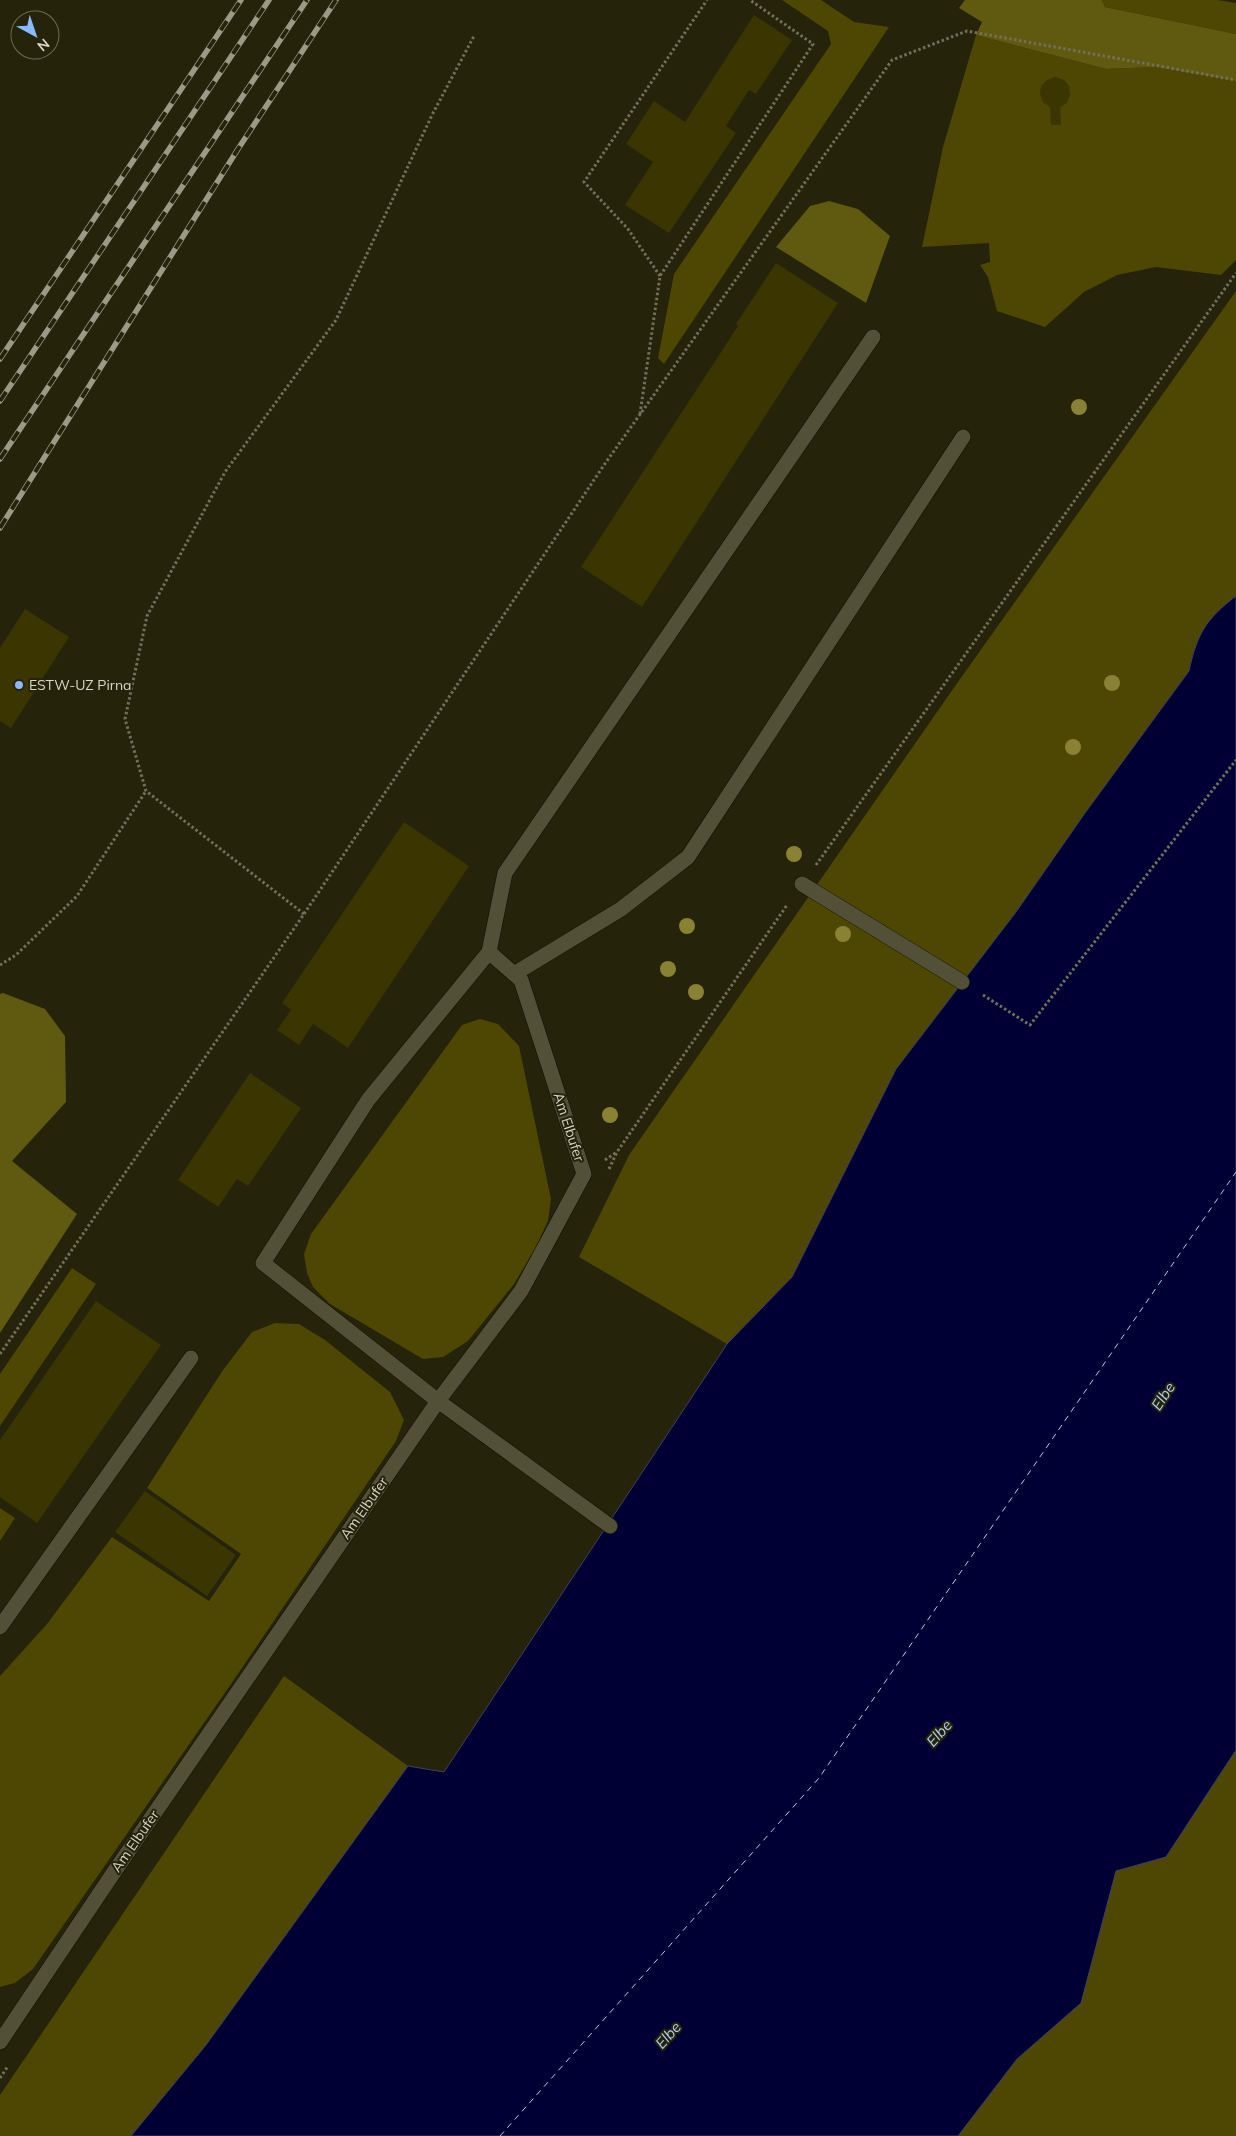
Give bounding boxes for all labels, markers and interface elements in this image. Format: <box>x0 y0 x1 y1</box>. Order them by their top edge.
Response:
north arrow <box>10 10 60 60</box>
text: N <box>34 35 53 55</box>
place label: ESTW-UZ Pirna <box>29 676 131 694</box>
marker: ESTW-UZ Pirna <box>13 679 25 691</box>
street label: Am Elbufer <box>549 1090 589 1165</box>
water label: Elbe <box>1147 1378 1179 1414</box>
street label: Am Elbufer <box>336 1473 392 1542</box>
water label: Elbe <box>922 1716 956 1750</box>
street label: Am Elbufer <box>107 1806 163 1875</box>
water label: Elbe <box>651 2018 685 2052</box>

